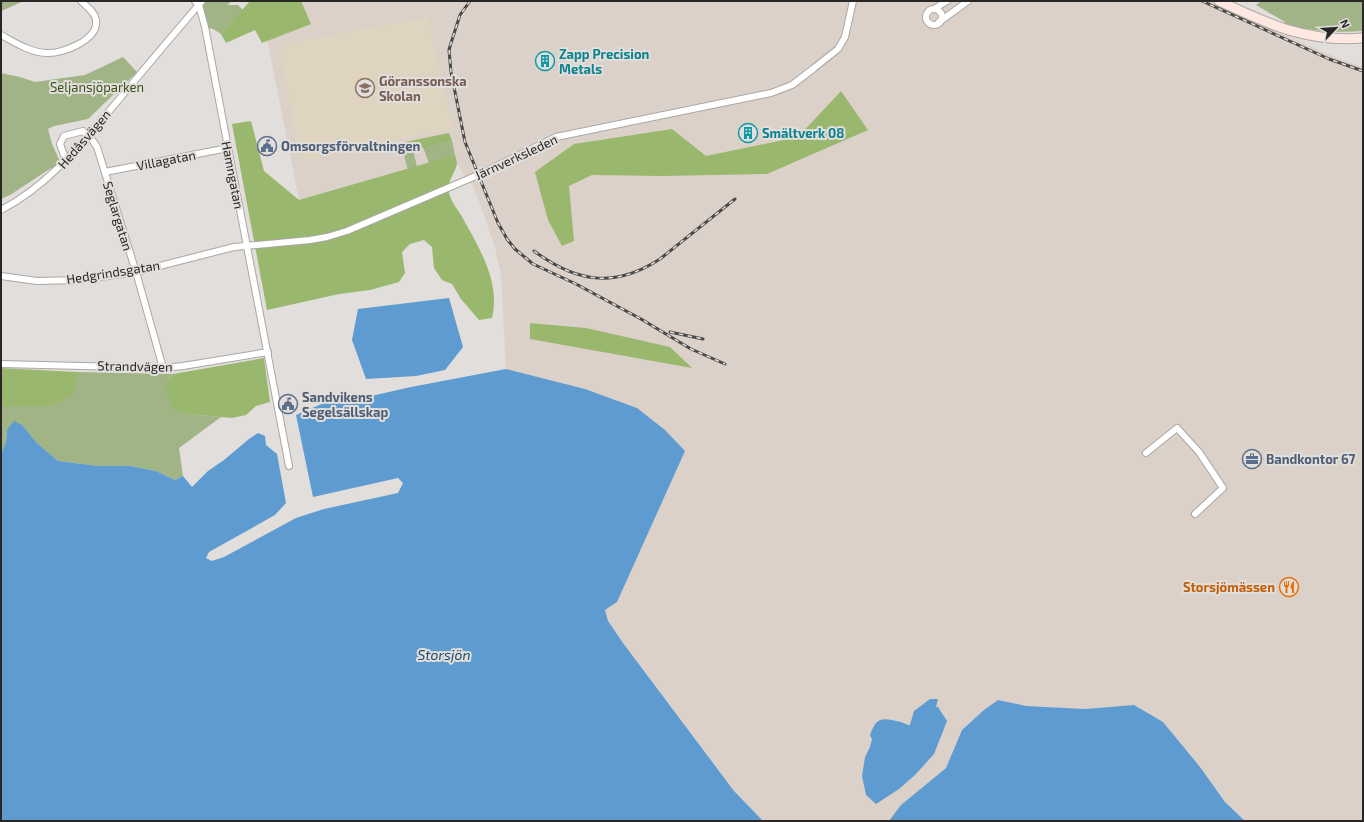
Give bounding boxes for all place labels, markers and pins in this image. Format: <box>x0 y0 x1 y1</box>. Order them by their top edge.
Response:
place label: Zapp Precision Metals <box>559 46 650 77</box>
building icon: Zapp Precision Metals <box>534 50 556 72</box>
place label: Göranssonska Skolan <box>379 73 467 104</box>
school or university icon: Göranssonska Skolan <box>354 77 376 99</box>
building icon: Smältverk 08 <box>737 122 759 144</box>
place label: Smältverk 08 <box>762 125 844 141</box>
public building icon: Omsorgsförvaltningen <box>256 135 278 157</box>
place label: Omsorgsförvaltningen <box>281 138 420 154</box>
place label: Sandvikens Segelsällskap <box>302 389 388 420</box>
public building icon: Sandvikens Segelsällskap <box>277 393 299 415</box>
office icon: Bandkontor 67 <box>1241 448 1263 470</box>
place label: Bandkontor 67 <box>1266 451 1356 467</box>
restaurant icon: Storsjömässen <box>1278 576 1300 598</box>
place label: Storsjömässen <box>1183 579 1275 595</box>

